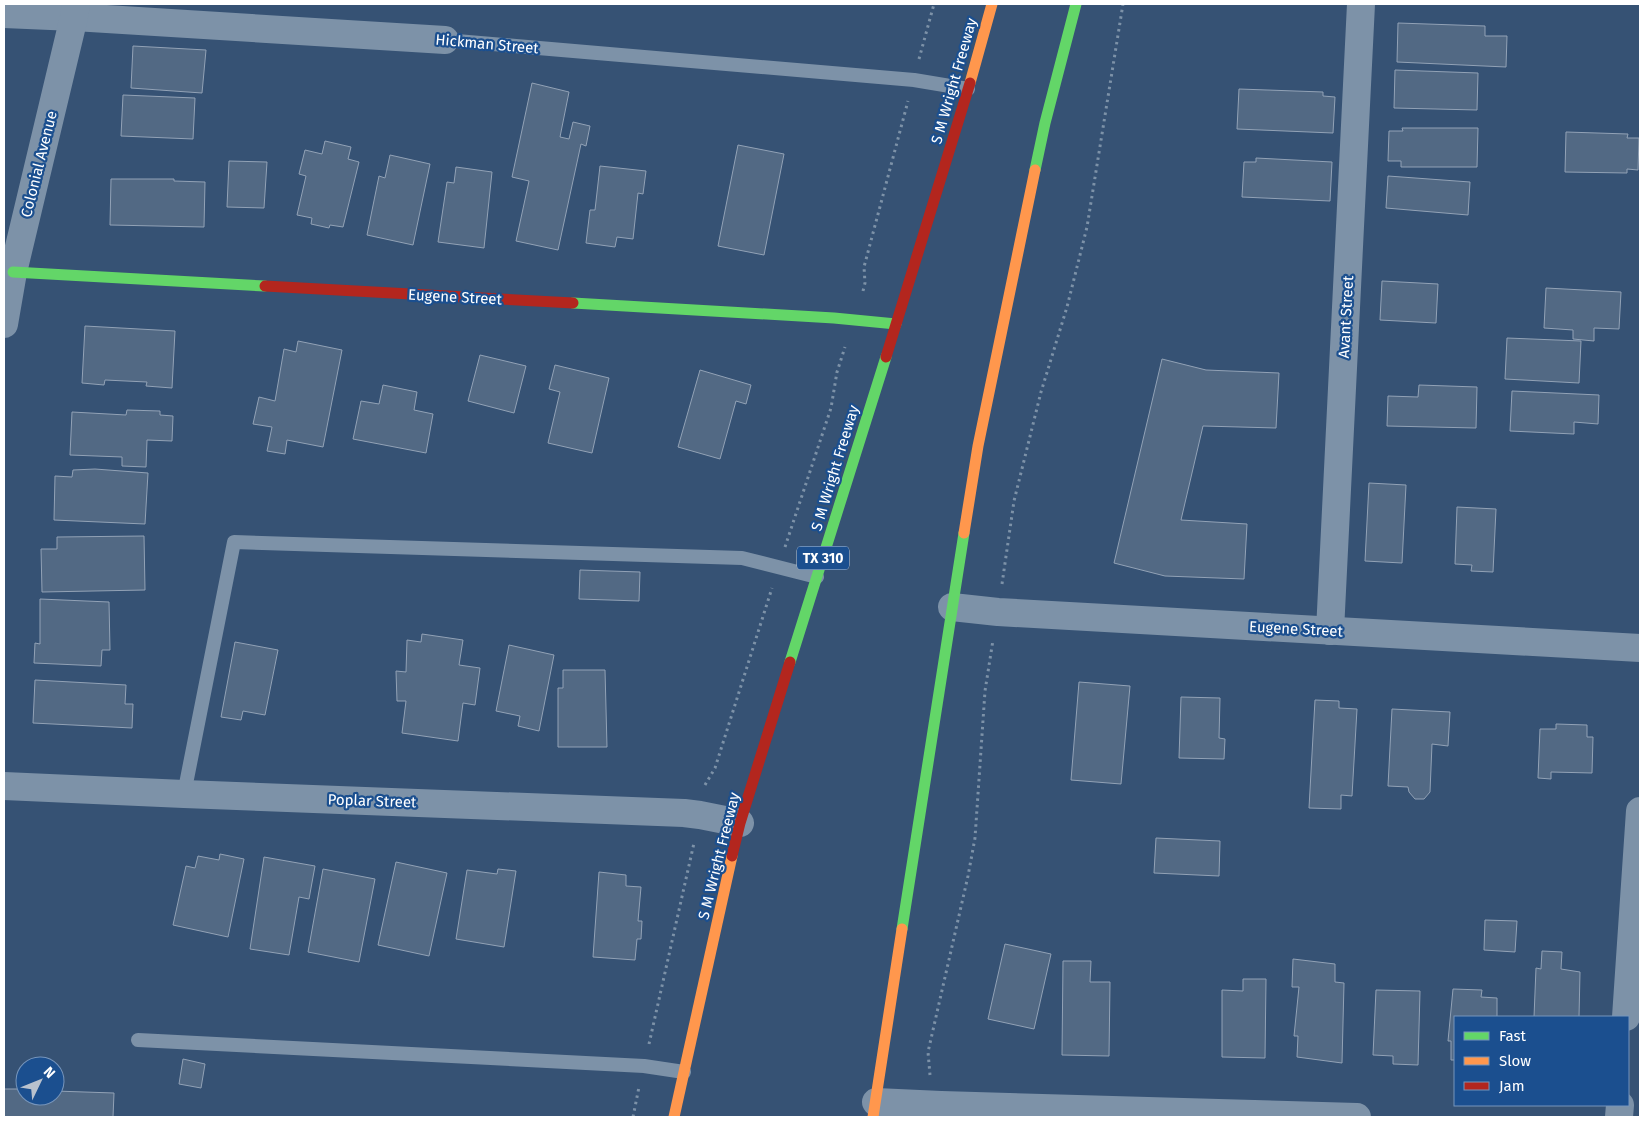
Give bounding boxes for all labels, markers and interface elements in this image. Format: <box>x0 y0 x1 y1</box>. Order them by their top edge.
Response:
street label: S M Wright Freeway <box>927 15 981 146</box>
street label: Hickman Street <box>435 31 540 58</box>
street label: Colonial Avenue <box>17 109 61 219</box>
street label: Avant Street <box>1335 275 1357 359</box>
street label: Eugene Street <box>408 286 503 308</box>
street label: S M Wright Freeway <box>807 402 863 533</box>
road number: TX 310 <box>797 546 849 570</box>
street label: Eugene Street <box>1249 618 1344 640</box>
street label: Poplar Street <box>327 790 417 812</box>
street label: S M Wright Freeway <box>694 790 744 922</box>
legend <box>1454 1016 1629 1106</box>
text: Fast <box>1499 1027 1526 1045</box>
text: Slow <box>1499 1052 1531 1070</box>
north arrow <box>15 1056 65 1106</box>
text: N <box>40 1063 59 1082</box>
text: Jam <box>1499 1077 1525 1095</box>

